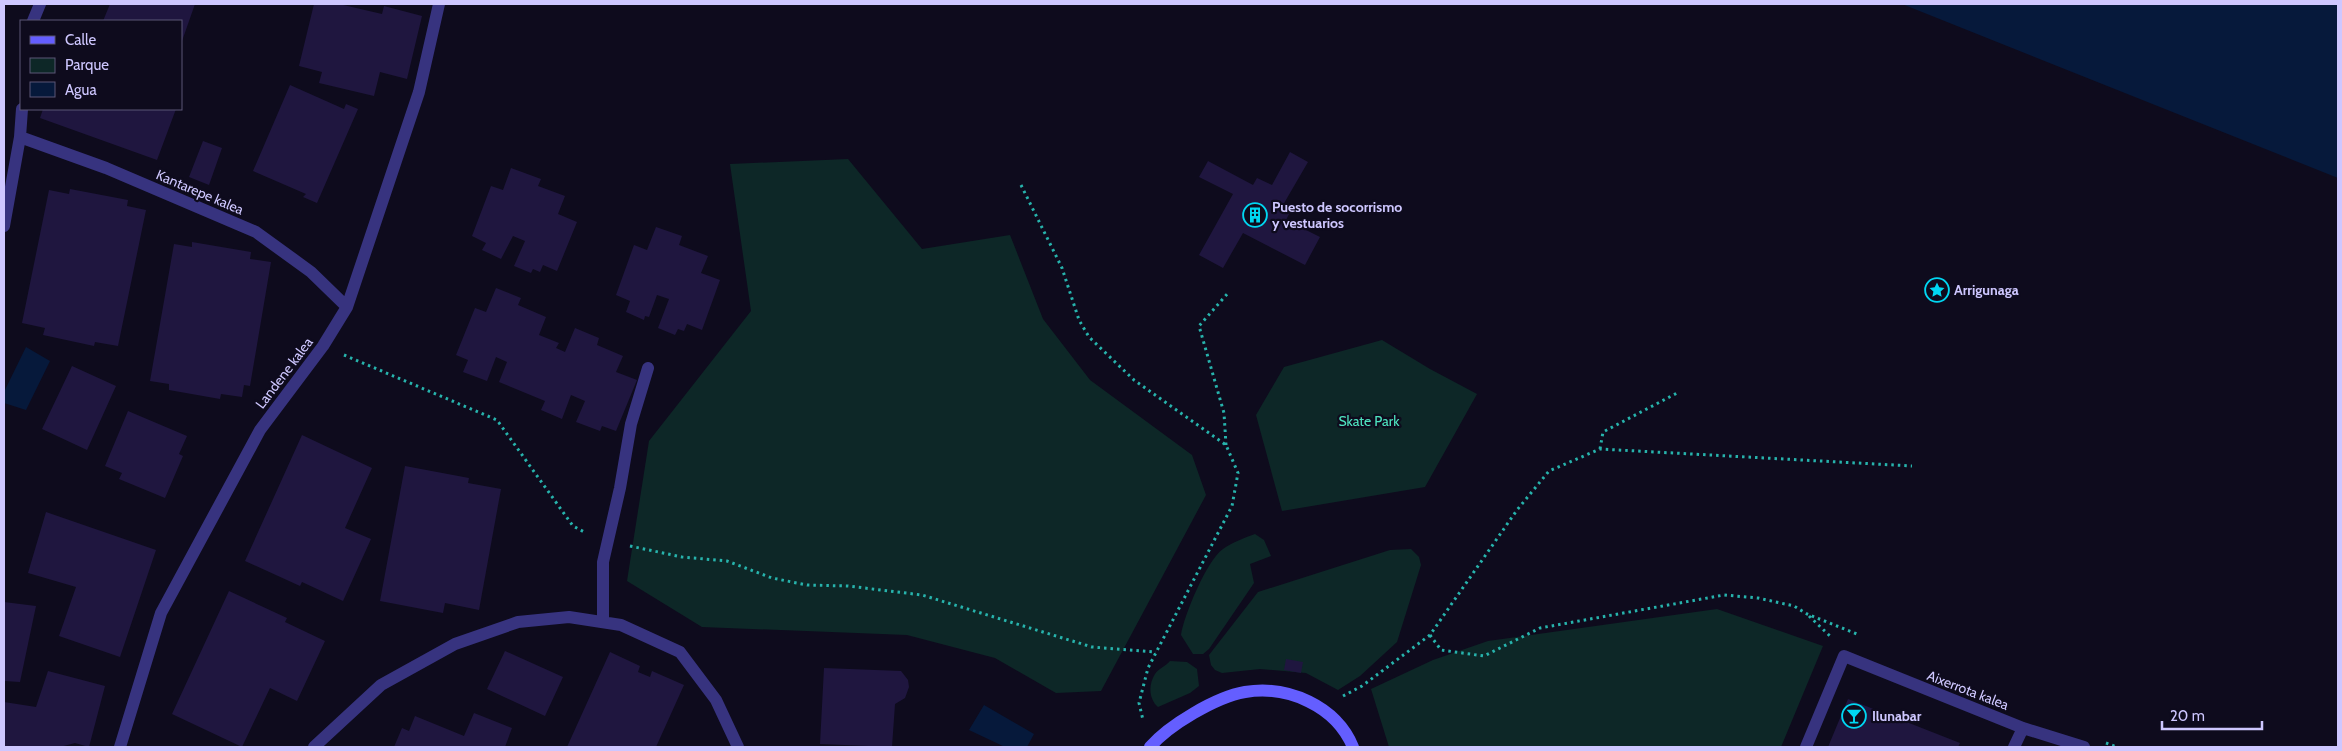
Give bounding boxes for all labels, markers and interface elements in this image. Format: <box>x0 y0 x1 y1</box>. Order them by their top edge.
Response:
legend <box>20 20 182 110</box>
text: Calle <box>65 31 96 49</box>
text: Parque <box>65 56 109 74</box>
text: Agua <box>65 81 97 99</box>
street label: Kantarepe kalea <box>154 165 247 219</box>
place label: Puesto de socorrismo y vestuarios <box>1272 198 1402 232</box>
building icon: Puesto de socorrismo y vestuarios <box>1242 202 1268 228</box>
place icon: Arrigunaga <box>1924 277 1950 303</box>
place label: Arrigunaga <box>1954 281 2019 299</box>
street label: Landene kalea <box>251 334 317 412</box>
park label: Skate Park <box>1338 412 1400 430</box>
street label: Aixerrota kalea <box>1925 666 2012 714</box>
scale bar <box>2162 698 2262 730</box>
bar icon: Ilunabar <box>1841 703 1867 729</box>
place label: Ilunabar <box>1872 707 1922 725</box>
text: 20 m <box>2170 707 2205 725</box>

